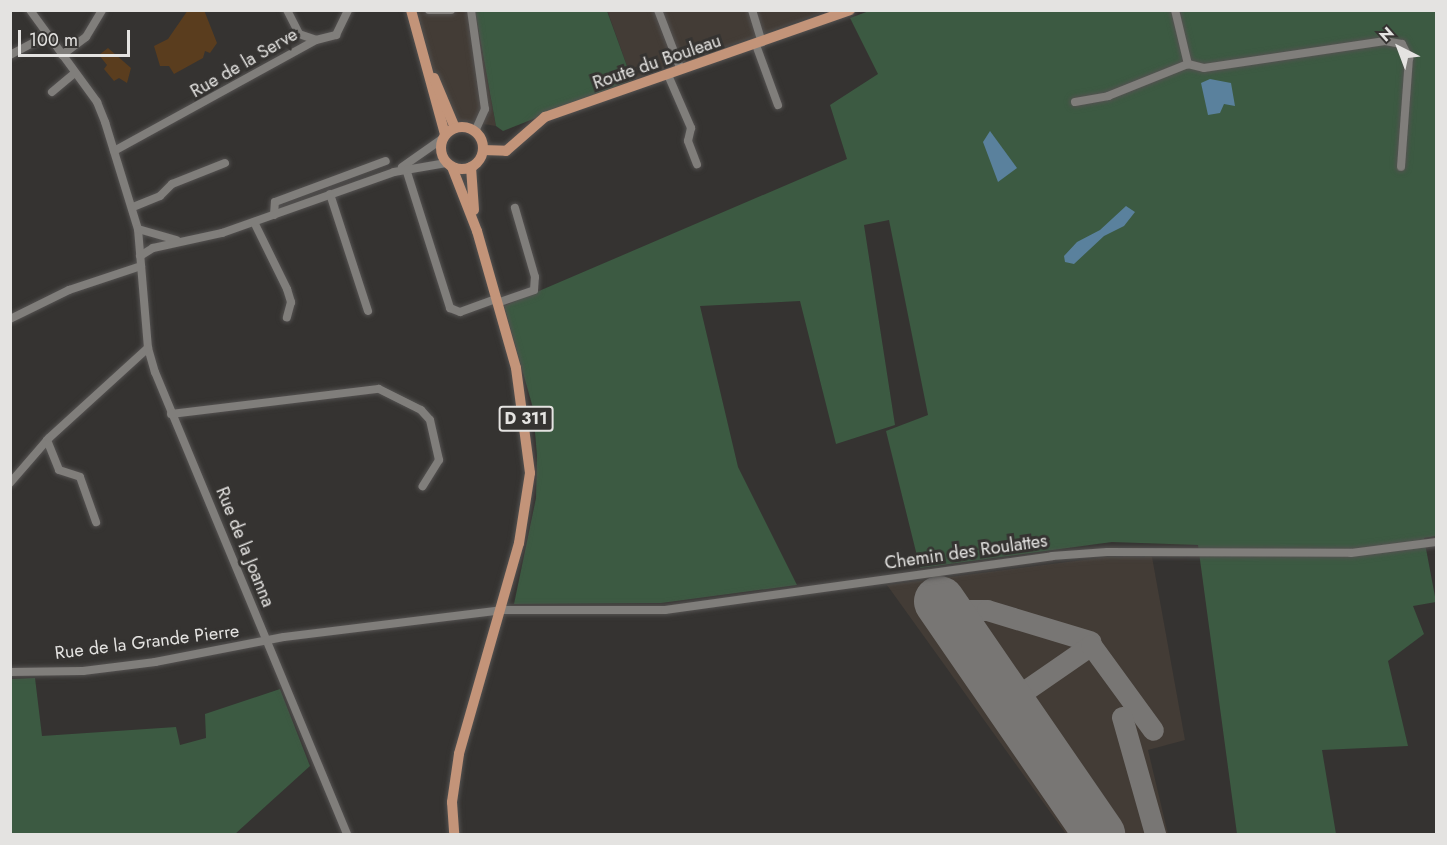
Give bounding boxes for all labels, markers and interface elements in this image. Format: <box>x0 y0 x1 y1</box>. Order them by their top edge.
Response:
scale bar <box>21 18 134 56</box>
north arrow <box>1369 18 1429 78</box>
text: N <box>1374 21 1399 47</box>
street label: Rue de la Serve <box>187 24 301 102</box>
text: 100 m <box>29 27 78 53</box>
street label: Route du Bouleau <box>590 30 724 94</box>
road number: D 311 <box>498 406 554 432</box>
street label: Rue de la Joanna <box>211 484 279 610</box>
street label: Chemin des Roulattes <box>883 530 1049 574</box>
street label: Rue de la Grande Pierre <box>54 620 240 664</box>

